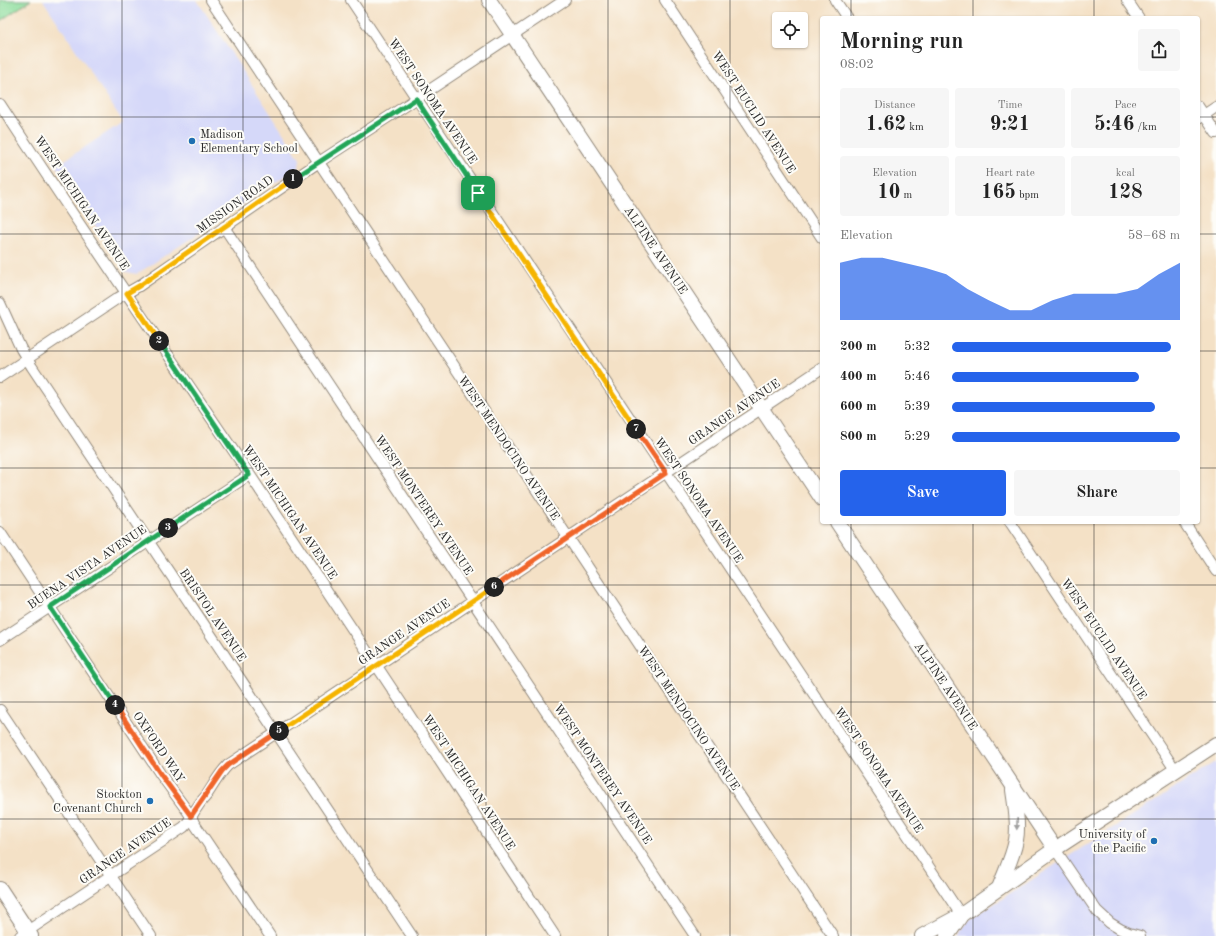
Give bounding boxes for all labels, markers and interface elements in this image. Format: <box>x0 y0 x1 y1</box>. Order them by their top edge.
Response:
map controls <box>772 12 808 48</box>
button: locate <box>772 12 808 48</box>
button: share <box>1138 29 1180 71</box>
text: Morning run <box>840 31 963 53</box>
street label: WEST SONOMA AVENUE <box>386 37 479 166</box>
street label: WEST EUCLID AVENUE <box>709 49 797 176</box>
text: 08:02 <box>840 58 874 71</box>
text: Distance <box>874 100 915 111</box>
text: Time <box>998 100 1022 111</box>
text: Pace <box>1114 100 1136 111</box>
text: 1.62 <box>866 115 906 135</box>
text: 9:21 <box>990 115 1030 135</box>
text: 5:46 <box>1094 115 1134 135</box>
text: km <box>906 122 924 133</box>
text: /km <box>1134 122 1157 133</box>
place label: Madison Elementary School <box>200 129 298 155</box>
street label: WEST MICHIGAN AVENUE <box>32 134 131 273</box>
marker: Madison Elementary School <box>187 136 197 146</box>
text: Elevation <box>872 168 917 179</box>
text: Heart rate <box>985 168 1035 179</box>
text: kcal <box>1116 168 1135 179</box>
pin: 1 <box>283 169 303 189</box>
text: 1 <box>290 173 296 184</box>
street label: MISSION ROAD <box>195 174 276 236</box>
pin <box>461 176 495 210</box>
icon: arrive <box>467 182 489 204</box>
text: 10 <box>877 183 900 203</box>
text: 165 <box>981 183 1016 203</box>
text: 128 <box>1108 183 1143 203</box>
text: m <box>900 190 912 201</box>
text: bpm <box>1016 190 1039 201</box>
street label: ALPINE AVENUE <box>622 205 689 296</box>
text: Elevation <box>840 229 893 242</box>
text: 58–68 m <box>1128 229 1180 242</box>
pin: 2 <box>149 331 169 351</box>
text: 2 <box>156 335 162 346</box>
text: 200 m <box>840 340 877 353</box>
text: 5:32 <box>904 340 930 353</box>
text: 400 m <box>840 370 877 383</box>
text: 5:46 <box>904 370 930 383</box>
street label: WEST MENDOCINO AVENUE <box>455 374 561 523</box>
street label: GRANGE AVENUE <box>687 378 782 448</box>
text: 600 m <box>840 400 877 413</box>
text: 5:39 <box>904 400 930 413</box>
pin: 7 <box>626 419 646 439</box>
text: 7 <box>633 423 639 434</box>
text: 800 m <box>840 430 877 443</box>
text: 5:29 <box>904 430 930 443</box>
street label: WEST MONTEREY AVENUE <box>372 434 474 578</box>
street label: WEST SONOMA AVENUE <box>652 436 745 565</box>
street label: WEST MICHIGAN AVENUE <box>240 443 339 582</box>
button: Save <box>840 470 1006 516</box>
button: Share <box>1014 470 1180 516</box>
pin: 3 <box>158 518 178 538</box>
text: 3 <box>165 522 171 533</box>
street label: BUENA VISTA AVENUE <box>26 524 149 612</box>
street label: BRISTOL AVENUE <box>177 567 248 664</box>
pin: 6 <box>484 577 504 597</box>
street label: WEST EUCLID AVENUE <box>1058 577 1148 702</box>
text: 6 <box>491 581 497 592</box>
street label: GRANGE AVENUE <box>357 598 452 668</box>
street label: ALPINE AVENUE <box>912 641 979 732</box>
street label: WEST MENDOCINO AVENUE <box>635 644 741 793</box>
pin: 4 <box>105 695 125 715</box>
text: 4 <box>112 699 118 710</box>
street label: WEST MONTEREY AVENUE <box>551 703 653 847</box>
street label: WEST SONOMA AVENUE <box>832 706 925 835</box>
street label: OXFORD WAY <box>130 710 186 785</box>
street label: WEST MICHIGAN AVENUE <box>420 713 517 853</box>
pin: 5 <box>269 721 289 741</box>
text: 5 <box>276 725 282 736</box>
place label: Stockton Covenant Church <box>53 789 143 815</box>
marker: Stockton Covenant Church <box>145 796 155 806</box>
street label: GRANGE AVENUE <box>78 817 173 887</box>
one-way arrow <box>1013 818 1020 830</box>
place label: University of the Pacific <box>1078 829 1147 855</box>
marker: University of the Pacific <box>1149 836 1159 846</box>

